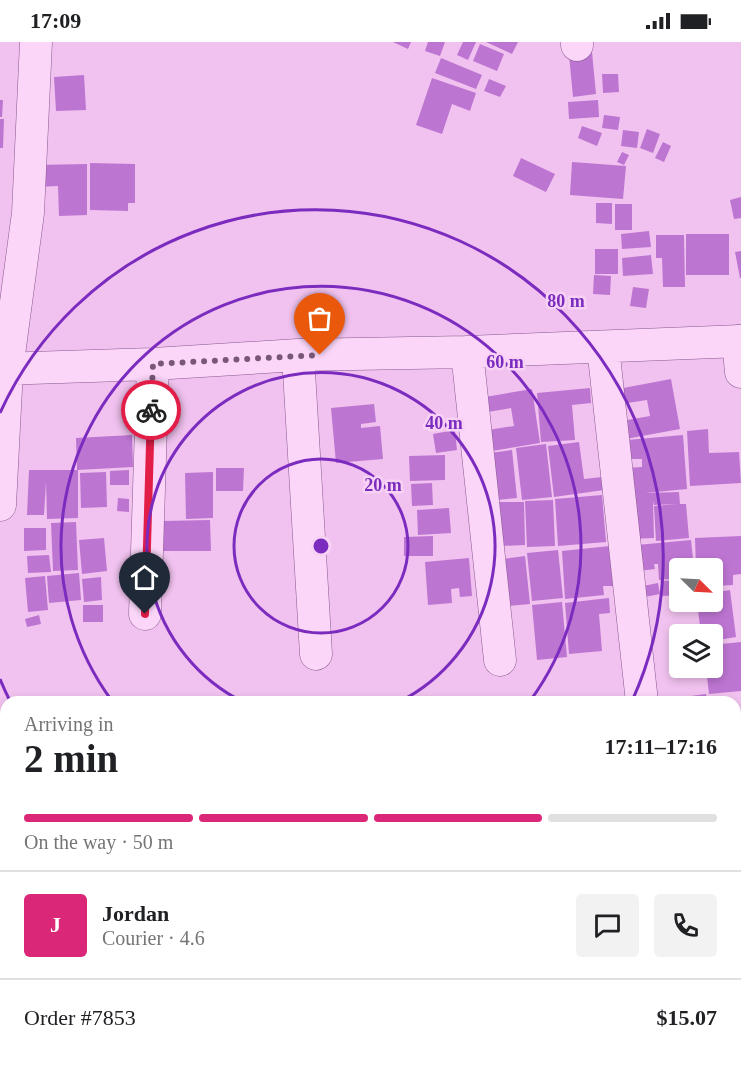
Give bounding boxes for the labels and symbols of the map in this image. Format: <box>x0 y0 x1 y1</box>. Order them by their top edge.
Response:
text: 80 m <box>547 291 585 311</box>
pin <box>294 293 345 355</box>
text: 60 m <box>486 352 524 372</box>
courier <box>121 380 181 440</box>
text: 40 m <box>425 413 463 433</box>
text: 20 m <box>364 475 402 495</box>
centre of rings <box>311 536 331 556</box>
pin <box>119 552 170 614</box>
north arrow <box>669 558 723 612</box>

